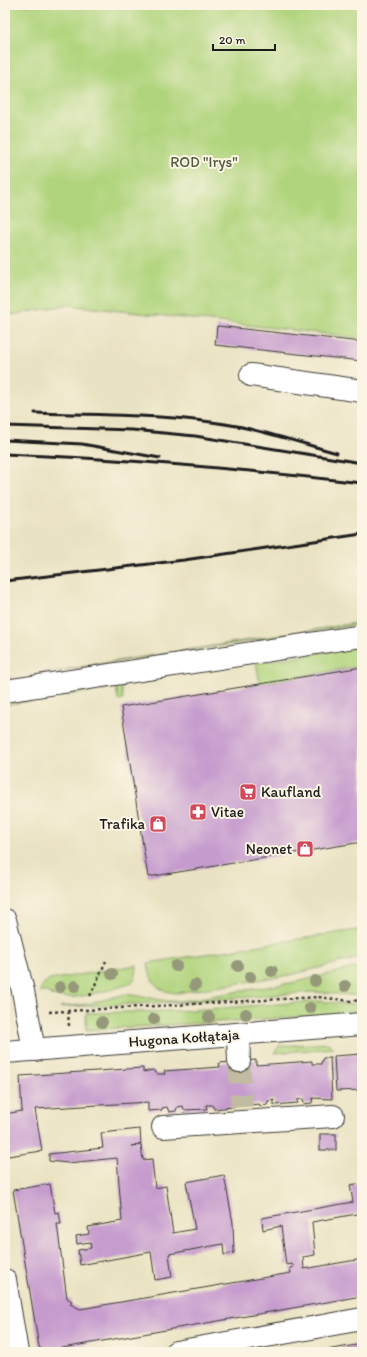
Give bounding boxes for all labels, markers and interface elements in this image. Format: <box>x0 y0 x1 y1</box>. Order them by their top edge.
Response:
scale bar <box>213 26 275 52</box>
text: 20 m <box>219 33 246 47</box>
park label: ROD "Irys" <box>170 153 238 171</box>
supermarket icon: Kaufland <box>238 782 258 802</box>
place label: Kaufland <box>261 783 322 801</box>
pharmacy icon: Vitae <box>188 802 208 822</box>
place label: Vitae <box>211 803 244 821</box>
shop icon: Trafika <box>148 814 168 834</box>
place label: Trafika <box>99 815 146 833</box>
shop icon: Neonet <box>295 839 315 859</box>
place label: Neonet <box>246 840 292 858</box>
street label: Hugona Kołłątaja <box>128 1025 240 1051</box>

